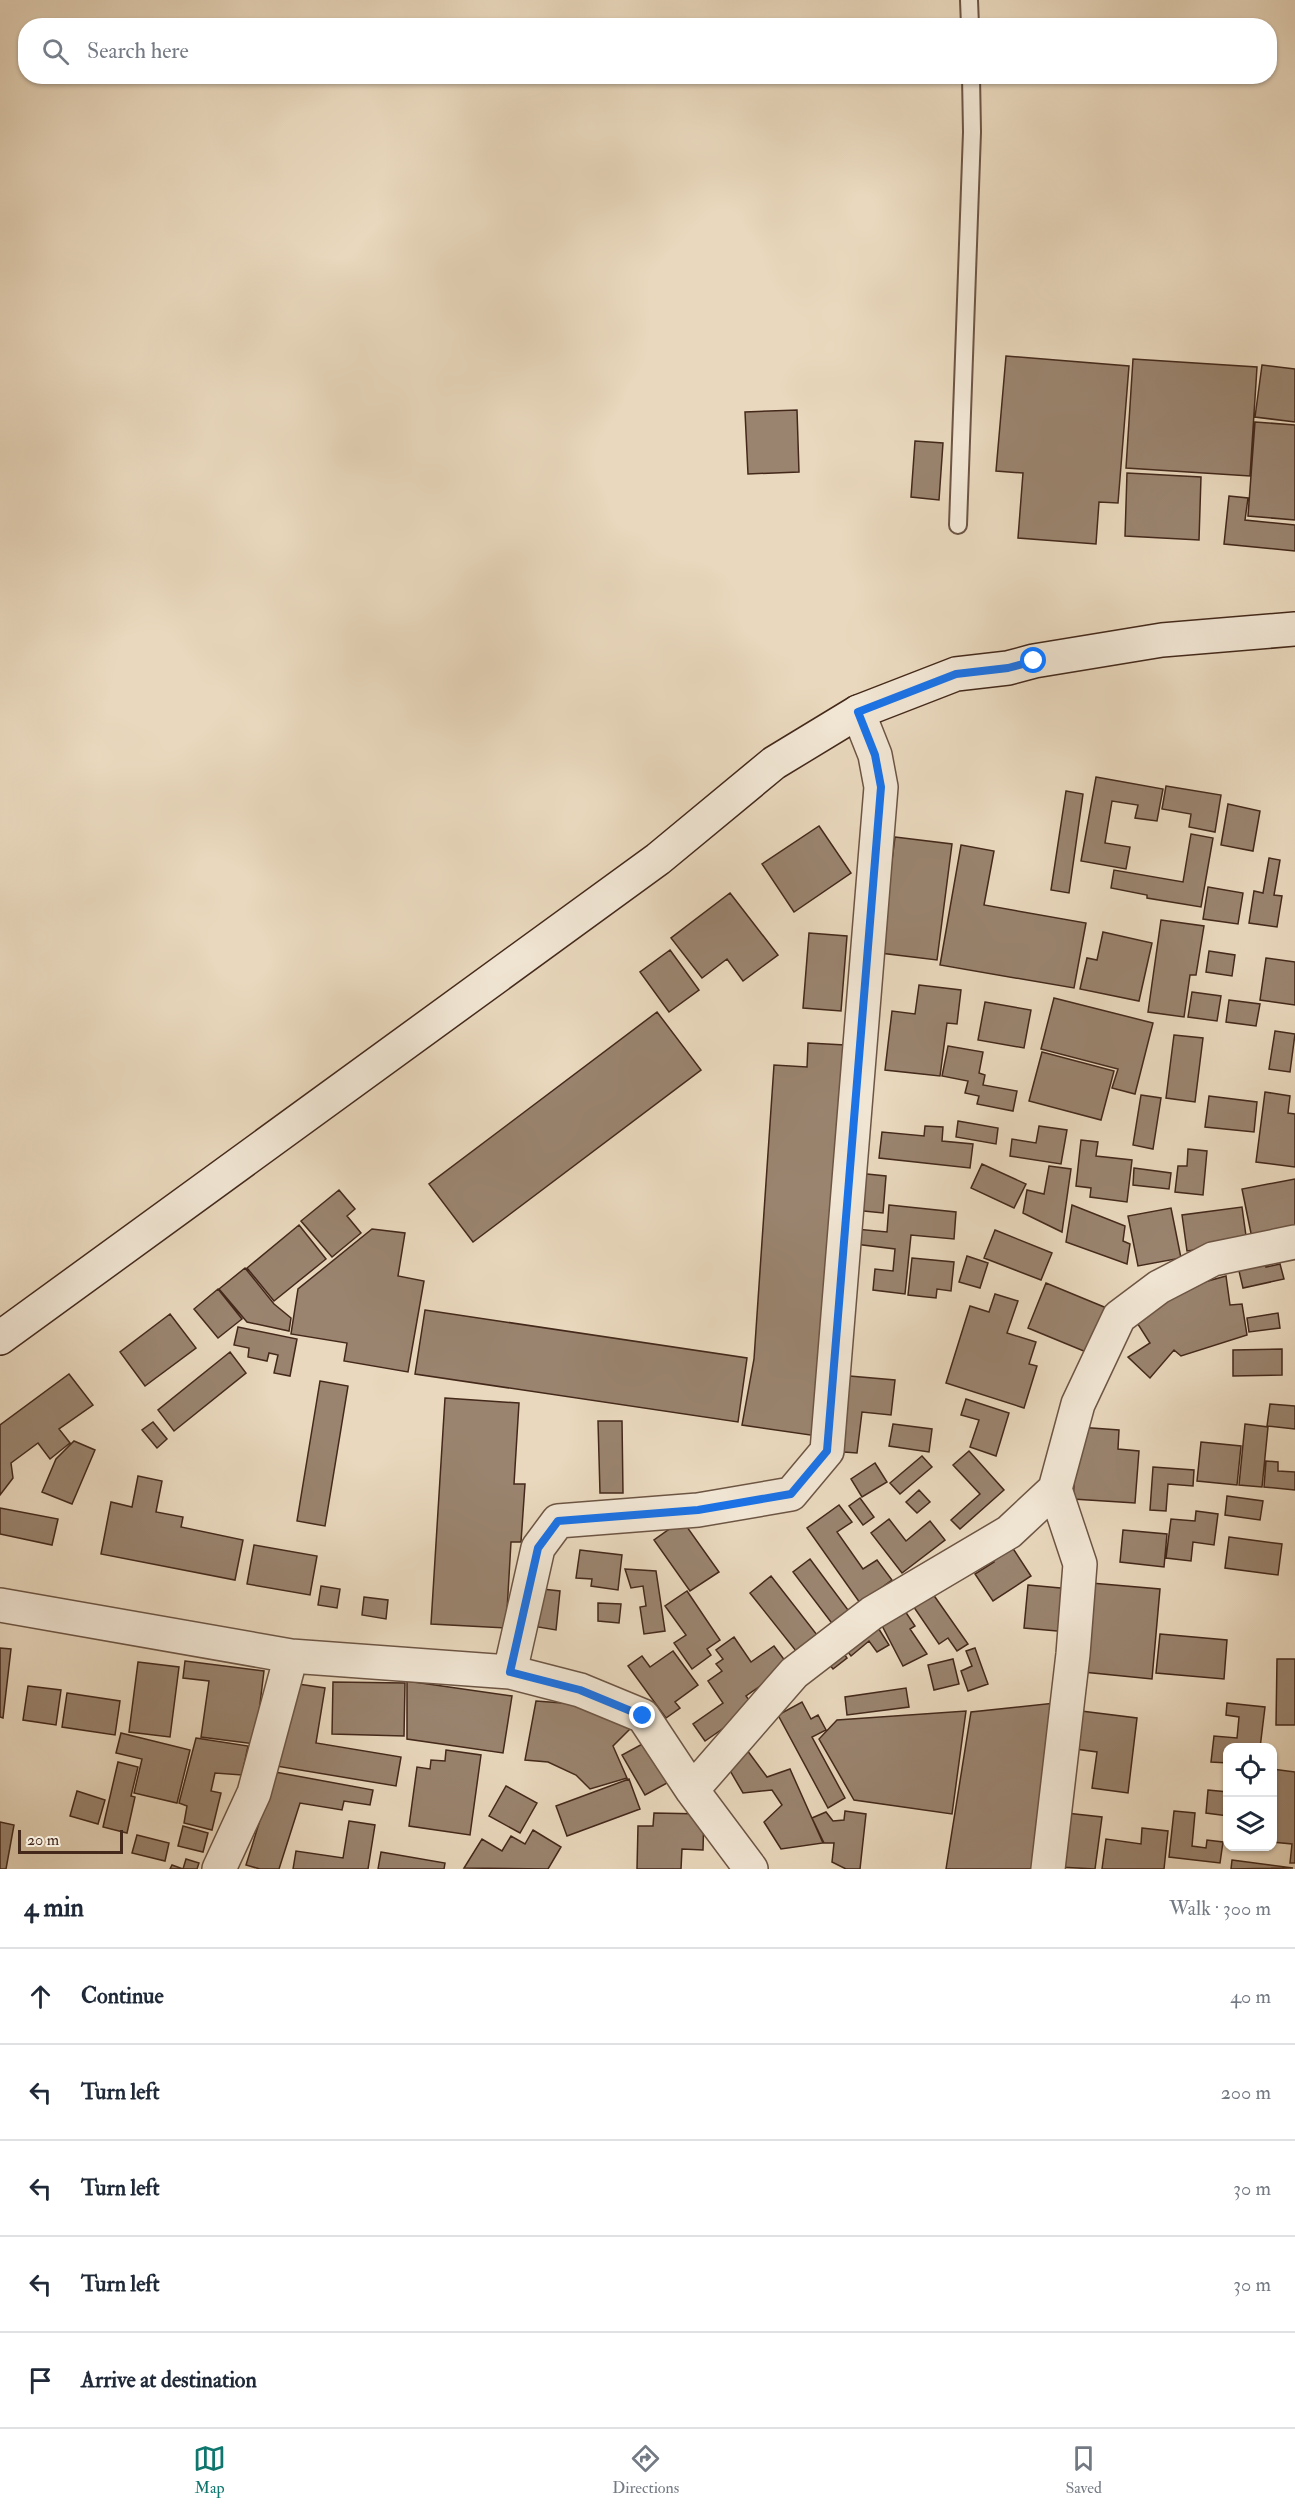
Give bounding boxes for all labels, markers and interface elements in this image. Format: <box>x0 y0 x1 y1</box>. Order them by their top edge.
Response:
search box <box>18 18 1277 84</box>
icon: search <box>39 35 72 68</box>
text: Search here <box>87 37 189 65</box>
route start <box>1020 647 1046 673</box>
route end <box>629 1702 655 1728</box>
map controls <box>1223 1743 1277 1851</box>
button: locate <box>1223 1743 1277 1797</box>
button: layers <box>1223 1797 1277 1851</box>
scale bar <box>18 1827 123 1854</box>
text: 20 m <box>27 1830 59 1850</box>
text: 4 min <box>24 1892 84 1924</box>
text: Walk · 300 m <box>1169 1896 1271 1921</box>
icon: ahead <box>24 1980 57 2013</box>
text: Continue <box>81 1982 164 2010</box>
text: 40 m <box>1230 1984 1271 2009</box>
icon: left <box>24 2076 57 2109</box>
text: Turn left <box>81 2078 160 2106</box>
text: 200 m <box>1221 2080 1271 2105</box>
icon: left <box>24 2172 57 2205</box>
text: Turn left <box>81 2174 160 2202</box>
text: 30 m <box>1233 2176 1271 2201</box>
icon: left <box>24 2268 57 2301</box>
text: Turn left <box>81 2270 160 2298</box>
text: 30 m <box>1233 2272 1271 2297</box>
icon: arrive <box>24 2364 57 2397</box>
text: Arrive at destination <box>81 2366 257 2394</box>
tab: Map <box>193 2442 226 2498</box>
tab: Directions <box>612 2442 679 2498</box>
tab: Saved <box>1065 2442 1102 2498</box>

